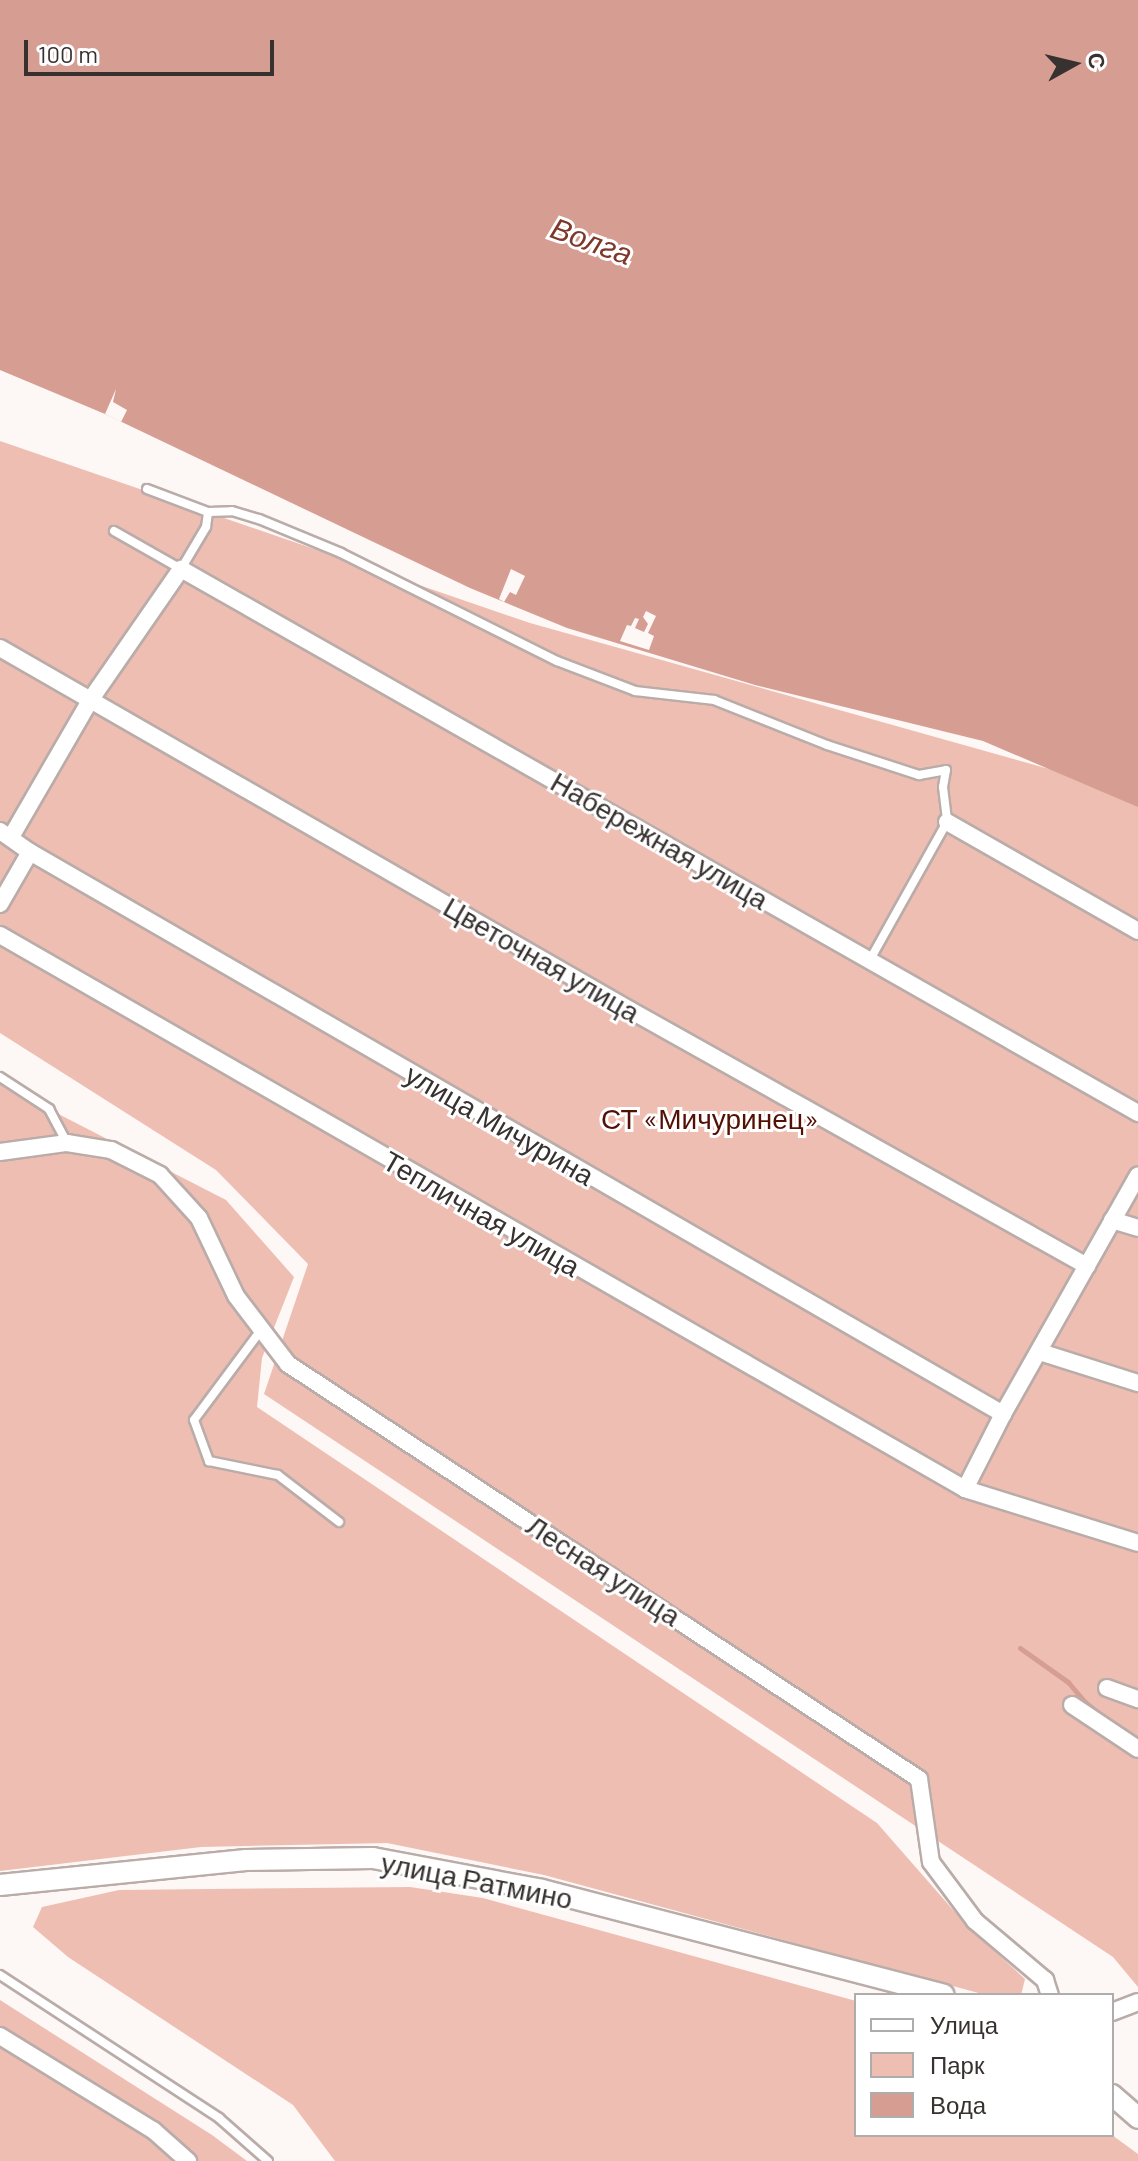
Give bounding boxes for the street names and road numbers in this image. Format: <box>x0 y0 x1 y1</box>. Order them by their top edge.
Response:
street label: Набережная улица <box>545 764 775 916</box>
street label: Цветочная улица <box>438 889 646 1029</box>
street label: улица Мичурина <box>400 1056 600 1192</box>
street label: Тепличная улица <box>378 1143 586 1283</box>
street label: Лесная улица <box>521 1508 687 1632</box>
street label: улица Ратмино <box>379 1845 575 1915</box>

